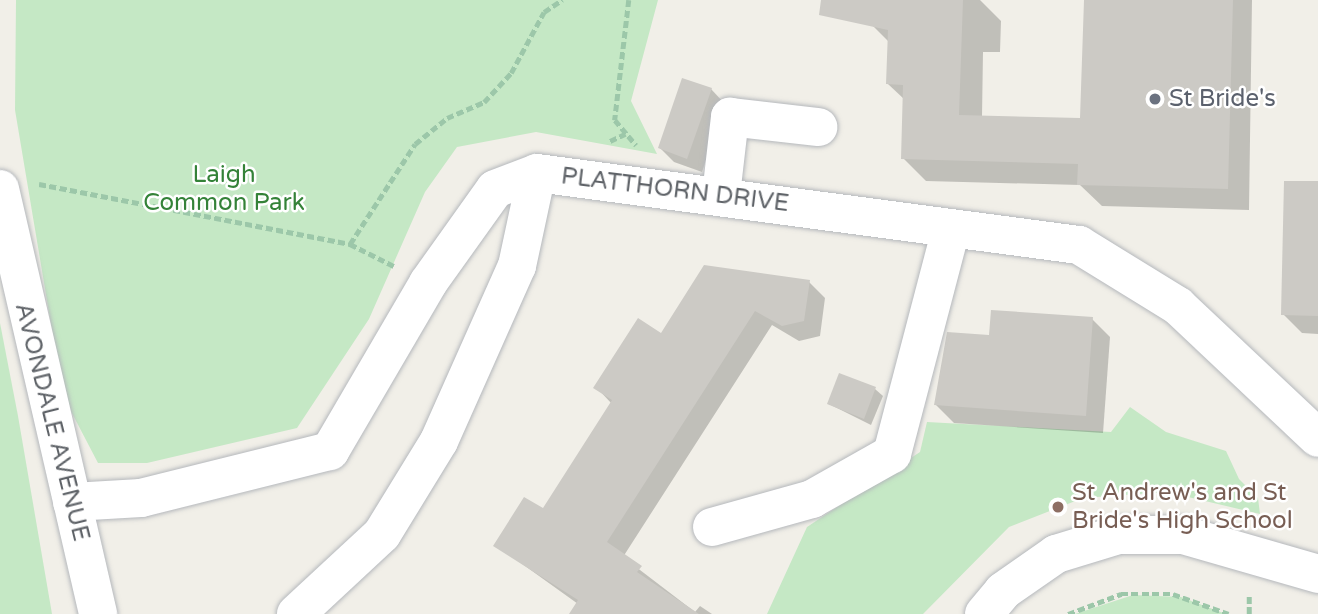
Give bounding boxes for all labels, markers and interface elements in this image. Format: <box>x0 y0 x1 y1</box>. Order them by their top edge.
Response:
place label: St Bride's <box>1169 85 1276 113</box>
marker: St Bride's <box>1147 91 1163 107</box>
park label: Laigh Common Park <box>143 161 305 217</box>
street label: PLATTHORN DRIVE <box>559 162 791 218</box>
street label: AVONDALE AVENUE <box>8 300 96 544</box>
place label: St Andrew's and St Bride's High School <box>1072 479 1293 535</box>
marker: St Andrew's and St Bride's High School <box>1050 499 1066 515</box>

